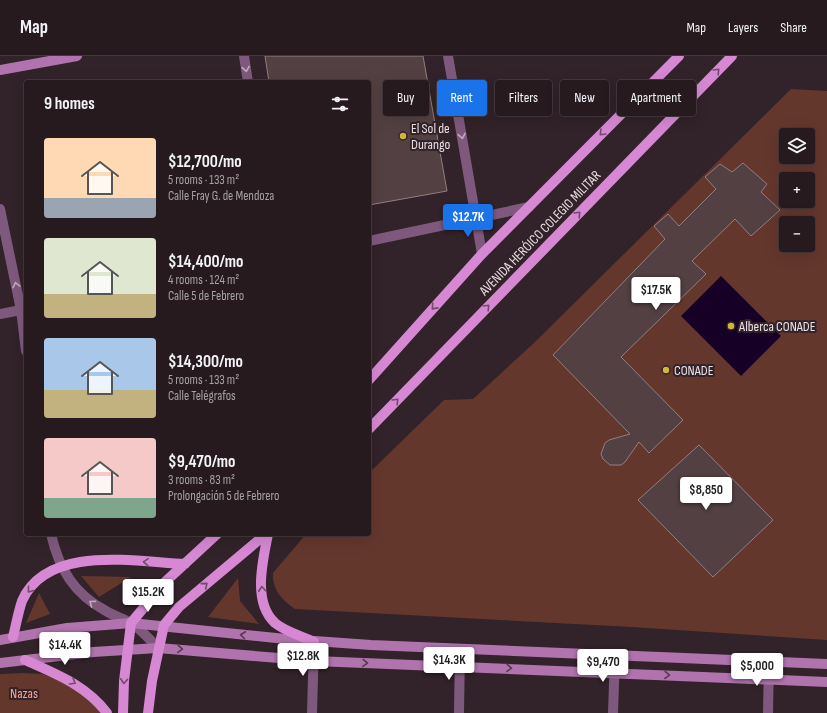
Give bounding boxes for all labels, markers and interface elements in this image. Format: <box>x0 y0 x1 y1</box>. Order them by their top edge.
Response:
text: Map <box>20 16 48 39</box>
text: Map <box>686 19 706 36</box>
text: Layers <box>728 19 758 36</box>
text: Share <box>780 19 807 36</box>
one-way arrow <box>241 66 250 72</box>
one-way arrow <box>712 68 720 76</box>
chip: Buy <box>383 80 429 116</box>
chip: Rent <box>437 80 487 116</box>
chip: Filters <box>495 80 552 116</box>
chip: New <box>560 80 609 116</box>
chip: Apartment <box>617 80 696 116</box>
icon: filters <box>329 93 351 115</box>
text: 9 homes <box>44 94 95 114</box>
place label: El Sol de Durango <box>411 120 450 153</box>
one-way arrow <box>599 128 607 136</box>
map controls <box>779 128 815 252</box>
button: layers <box>779 128 815 164</box>
marker: El Sol de Durango <box>398 131 408 141</box>
one-way arrow <box>457 133 466 139</box>
text: $12,700/mo <box>168 152 242 172</box>
icon: home <box>76 154 124 202</box>
street label: AVENIDA HERÓICO COLEGIO MILITAR <box>475 166 605 300</box>
text: 5 rooms · 133 m² <box>168 172 239 188</box>
button: + <box>779 172 815 208</box>
text: Calle Fray G. de Mendoza <box>168 188 274 204</box>
pin: $12.7K <box>435 204 501 238</box>
text: $12.7K <box>452 209 484 225</box>
one-way arrow <box>573 211 581 219</box>
button: − <box>779 216 815 252</box>
text: $14,400/mo <box>168 252 243 272</box>
icon: home <box>76 254 124 302</box>
text: 4 rooms · 124 m² <box>168 272 239 288</box>
pin: $17.5K <box>623 277 689 311</box>
one-way arrow <box>12 282 20 288</box>
text: $17.5K <box>640 282 672 298</box>
text: Calle 5 de Febrero <box>168 288 244 304</box>
one-way arrow <box>432 302 439 310</box>
one-way arrow <box>482 305 489 312</box>
place label: Alberca CONADE <box>738 318 816 335</box>
marker: Alberca CONADE <box>726 321 736 331</box>
text: $14,300/mo <box>168 352 243 372</box>
icon: home <box>76 354 124 402</box>
place label: CONADE <box>674 362 714 379</box>
marker: CONADE <box>661 365 671 375</box>
text: 5 rooms · 133 m² <box>168 372 239 388</box>
text: Calle Telégrafos <box>168 388 236 404</box>
one-way arrow <box>391 398 399 406</box>
text: $9,470/mo <box>168 452 236 472</box>
icon: home <box>76 454 124 502</box>
text: 3 rooms · 83 m² <box>168 472 235 488</box>
pin: $8,850 <box>673 477 739 511</box>
text: $8,850 <box>689 482 723 498</box>
text: Prolongación 5 de Febrero <box>168 488 279 504</box>
one-way arrow <box>143 558 149 566</box>
pin: $15.2K <box>115 579 181 613</box>
one-way arrow <box>201 583 208 590</box>
text: $15.2K <box>132 584 164 600</box>
one-way arrow <box>28 585 35 592</box>
one-way arrow <box>257 586 266 592</box>
one-way arrow <box>89 600 96 608</box>
one-way arrow <box>240 631 246 640</box>
pin: $14.4K <box>32 632 98 666</box>
text: $14.4K <box>48 637 82 653</box>
pin: $12.8K <box>270 643 336 677</box>
one-way arrow <box>177 645 183 654</box>
pin: $14.3K <box>416 647 482 681</box>
text: $12.8K <box>286 648 320 664</box>
pin: $9,470 <box>570 649 636 683</box>
text: $14.3K <box>432 652 466 668</box>
pin: $5,000 <box>724 653 790 687</box>
text: $9,470 <box>586 654 620 670</box>
text: $5,000 <box>740 658 774 674</box>
one-way arrow <box>362 659 368 667</box>
one-way arrow <box>506 664 512 673</box>
one-way arrow <box>664 671 670 679</box>
one-way arrow <box>69 678 76 685</box>
one-way arrow <box>119 678 128 684</box>
park label: Nazas <box>10 685 38 702</box>

